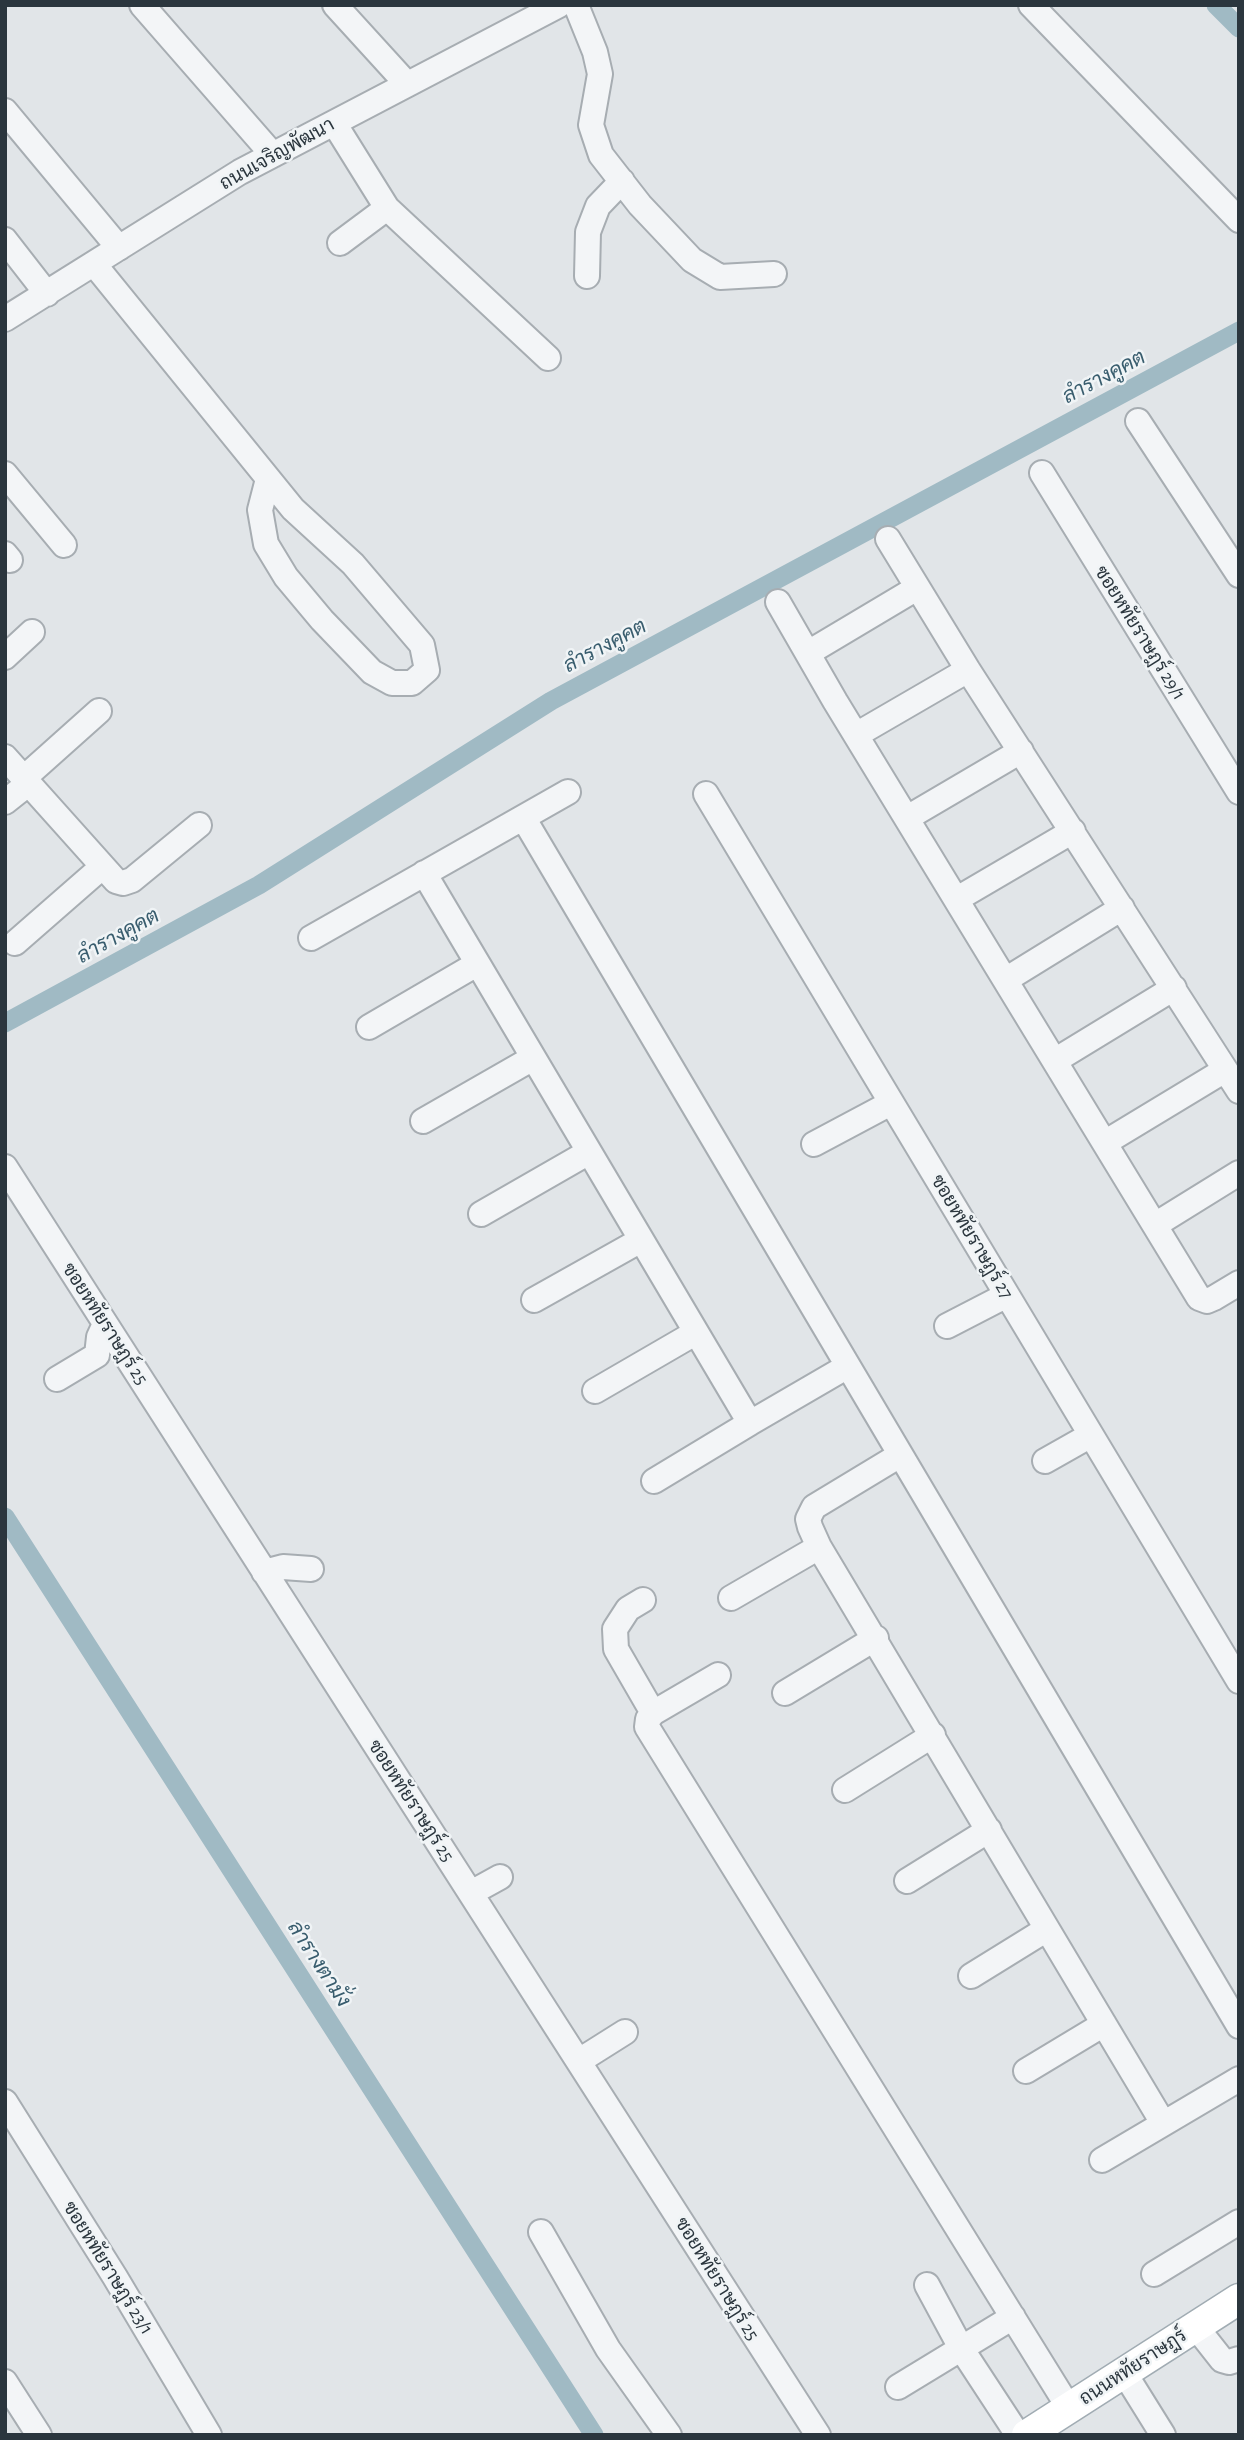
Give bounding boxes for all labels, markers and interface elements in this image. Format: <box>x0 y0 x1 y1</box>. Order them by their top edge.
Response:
street label: ถนนเจริญพัฒนา <box>216 113 338 195</box>
water label: ลำรางคูคต <box>1058 345 1150 409</box>
street label: ซอยหทัยราษฎร์ 29/1 <box>1090 562 1190 704</box>
water label: ลำรางคูคต <box>559 614 651 678</box>
water label: ลำรางคูคต <box>72 903 164 969</box>
street label: ซอยหทัยราษฎร์ 27 <box>926 1171 1018 1303</box>
street label: ซอยหทัยราษฎร์ 25 <box>57 1259 153 1389</box>
street label: ซอยหทัยราษฎร์ 25 <box>363 1736 459 1866</box>
water label: ลำรางตามั่ง <box>282 1916 356 2012</box>
street label: ซอยหทัยราษฎร์ 23/1 <box>58 2197 158 2339</box>
street label: ซอยหทัยราษฎร์ 25 <box>670 2213 764 2345</box>
street label: ถนนหทัยราษฎร์ <box>1075 2324 1191 2410</box>

